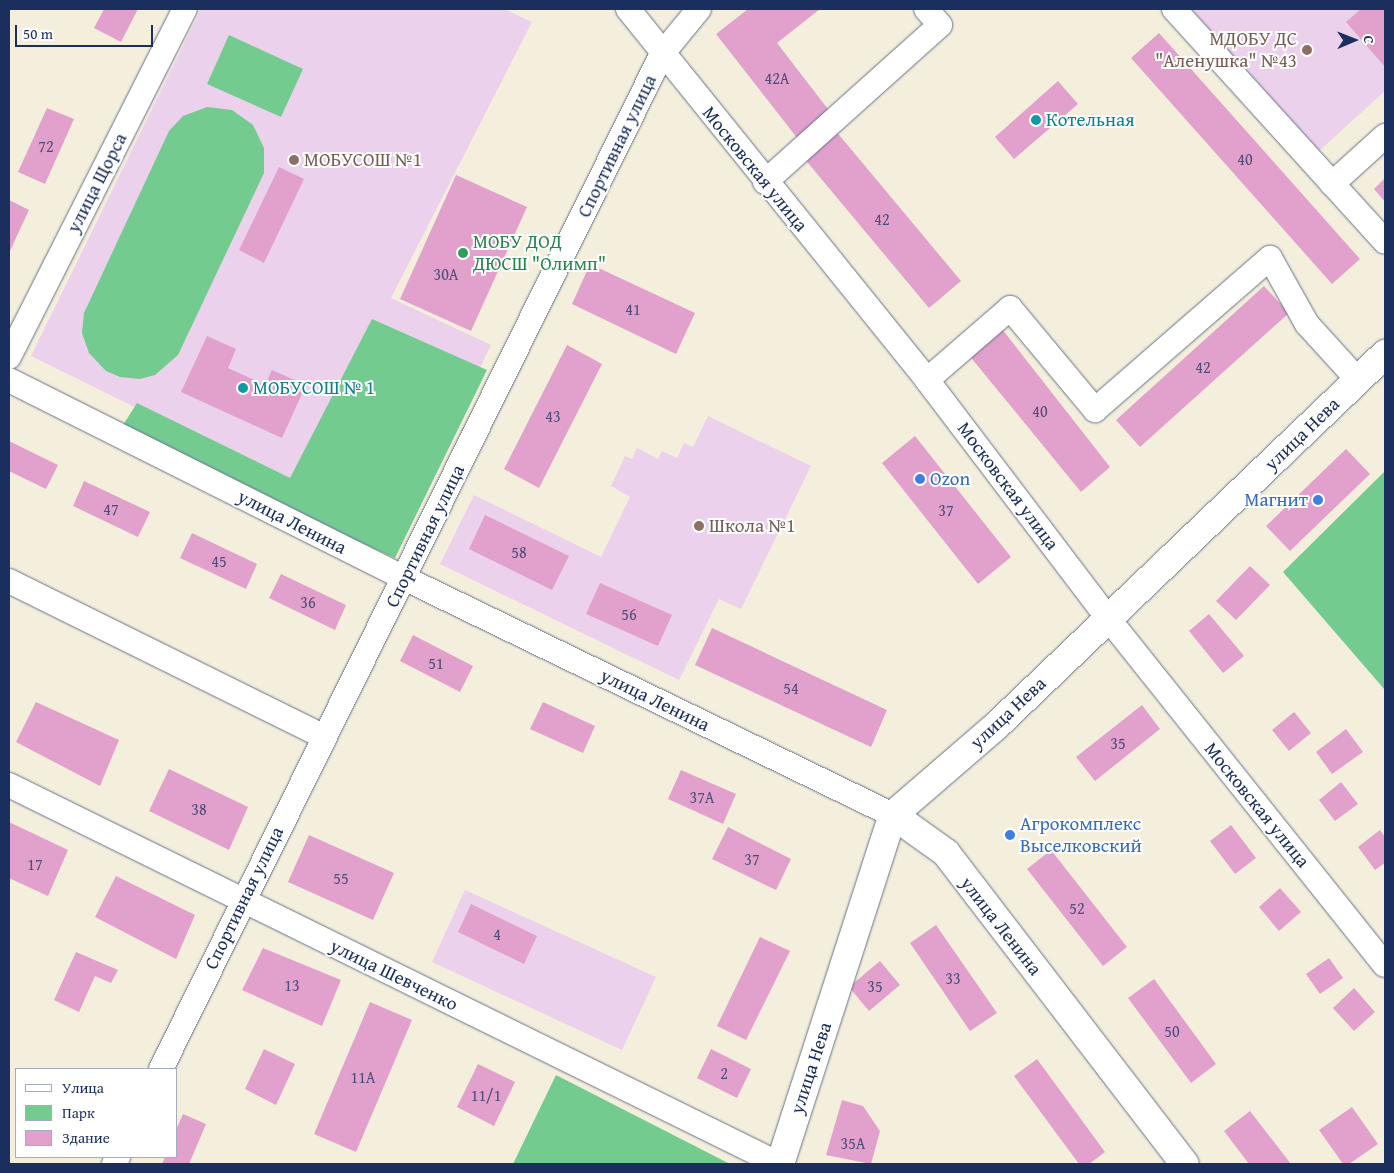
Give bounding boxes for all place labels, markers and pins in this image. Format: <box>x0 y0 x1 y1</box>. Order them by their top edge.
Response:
place label: МДОБУ ДС "Аленушка" №43 <box>1155 28 1297 72</box>
marker: МДОБУ ДС "Аленушка" №43 <box>1301 44 1313 56</box>
place label: Котельная <box>1046 109 1135 131</box>
marker: Котельная <box>1030 114 1042 126</box>
place label: МОБУСОШ №1 <box>304 149 422 171</box>
marker: МОБУСОШ №1 <box>288 154 300 166</box>
place label: МОБУ ДОД ДЮСШ "Олимп" <box>473 231 606 275</box>
marker: МОБУ ДОД ДЮСШ "Олимп" <box>457 247 469 259</box>
place label: МОБУСОШ № 1 <box>253 377 375 399</box>
marker: МОБУСОШ № 1 <box>237 382 249 394</box>
place label: Ozon <box>930 468 970 490</box>
marker: Ozon <box>914 473 926 485</box>
place label: Магнит <box>1245 489 1308 511</box>
marker: Магнит <box>1312 494 1324 506</box>
place label: Школа №1 <box>709 515 795 537</box>
marker: Школа №1 <box>693 520 705 532</box>
place label: Агрокомплекс Выселковский <box>1020 813 1142 857</box>
marker: Агрокомплекс Выселковский <box>1004 829 1016 841</box>

